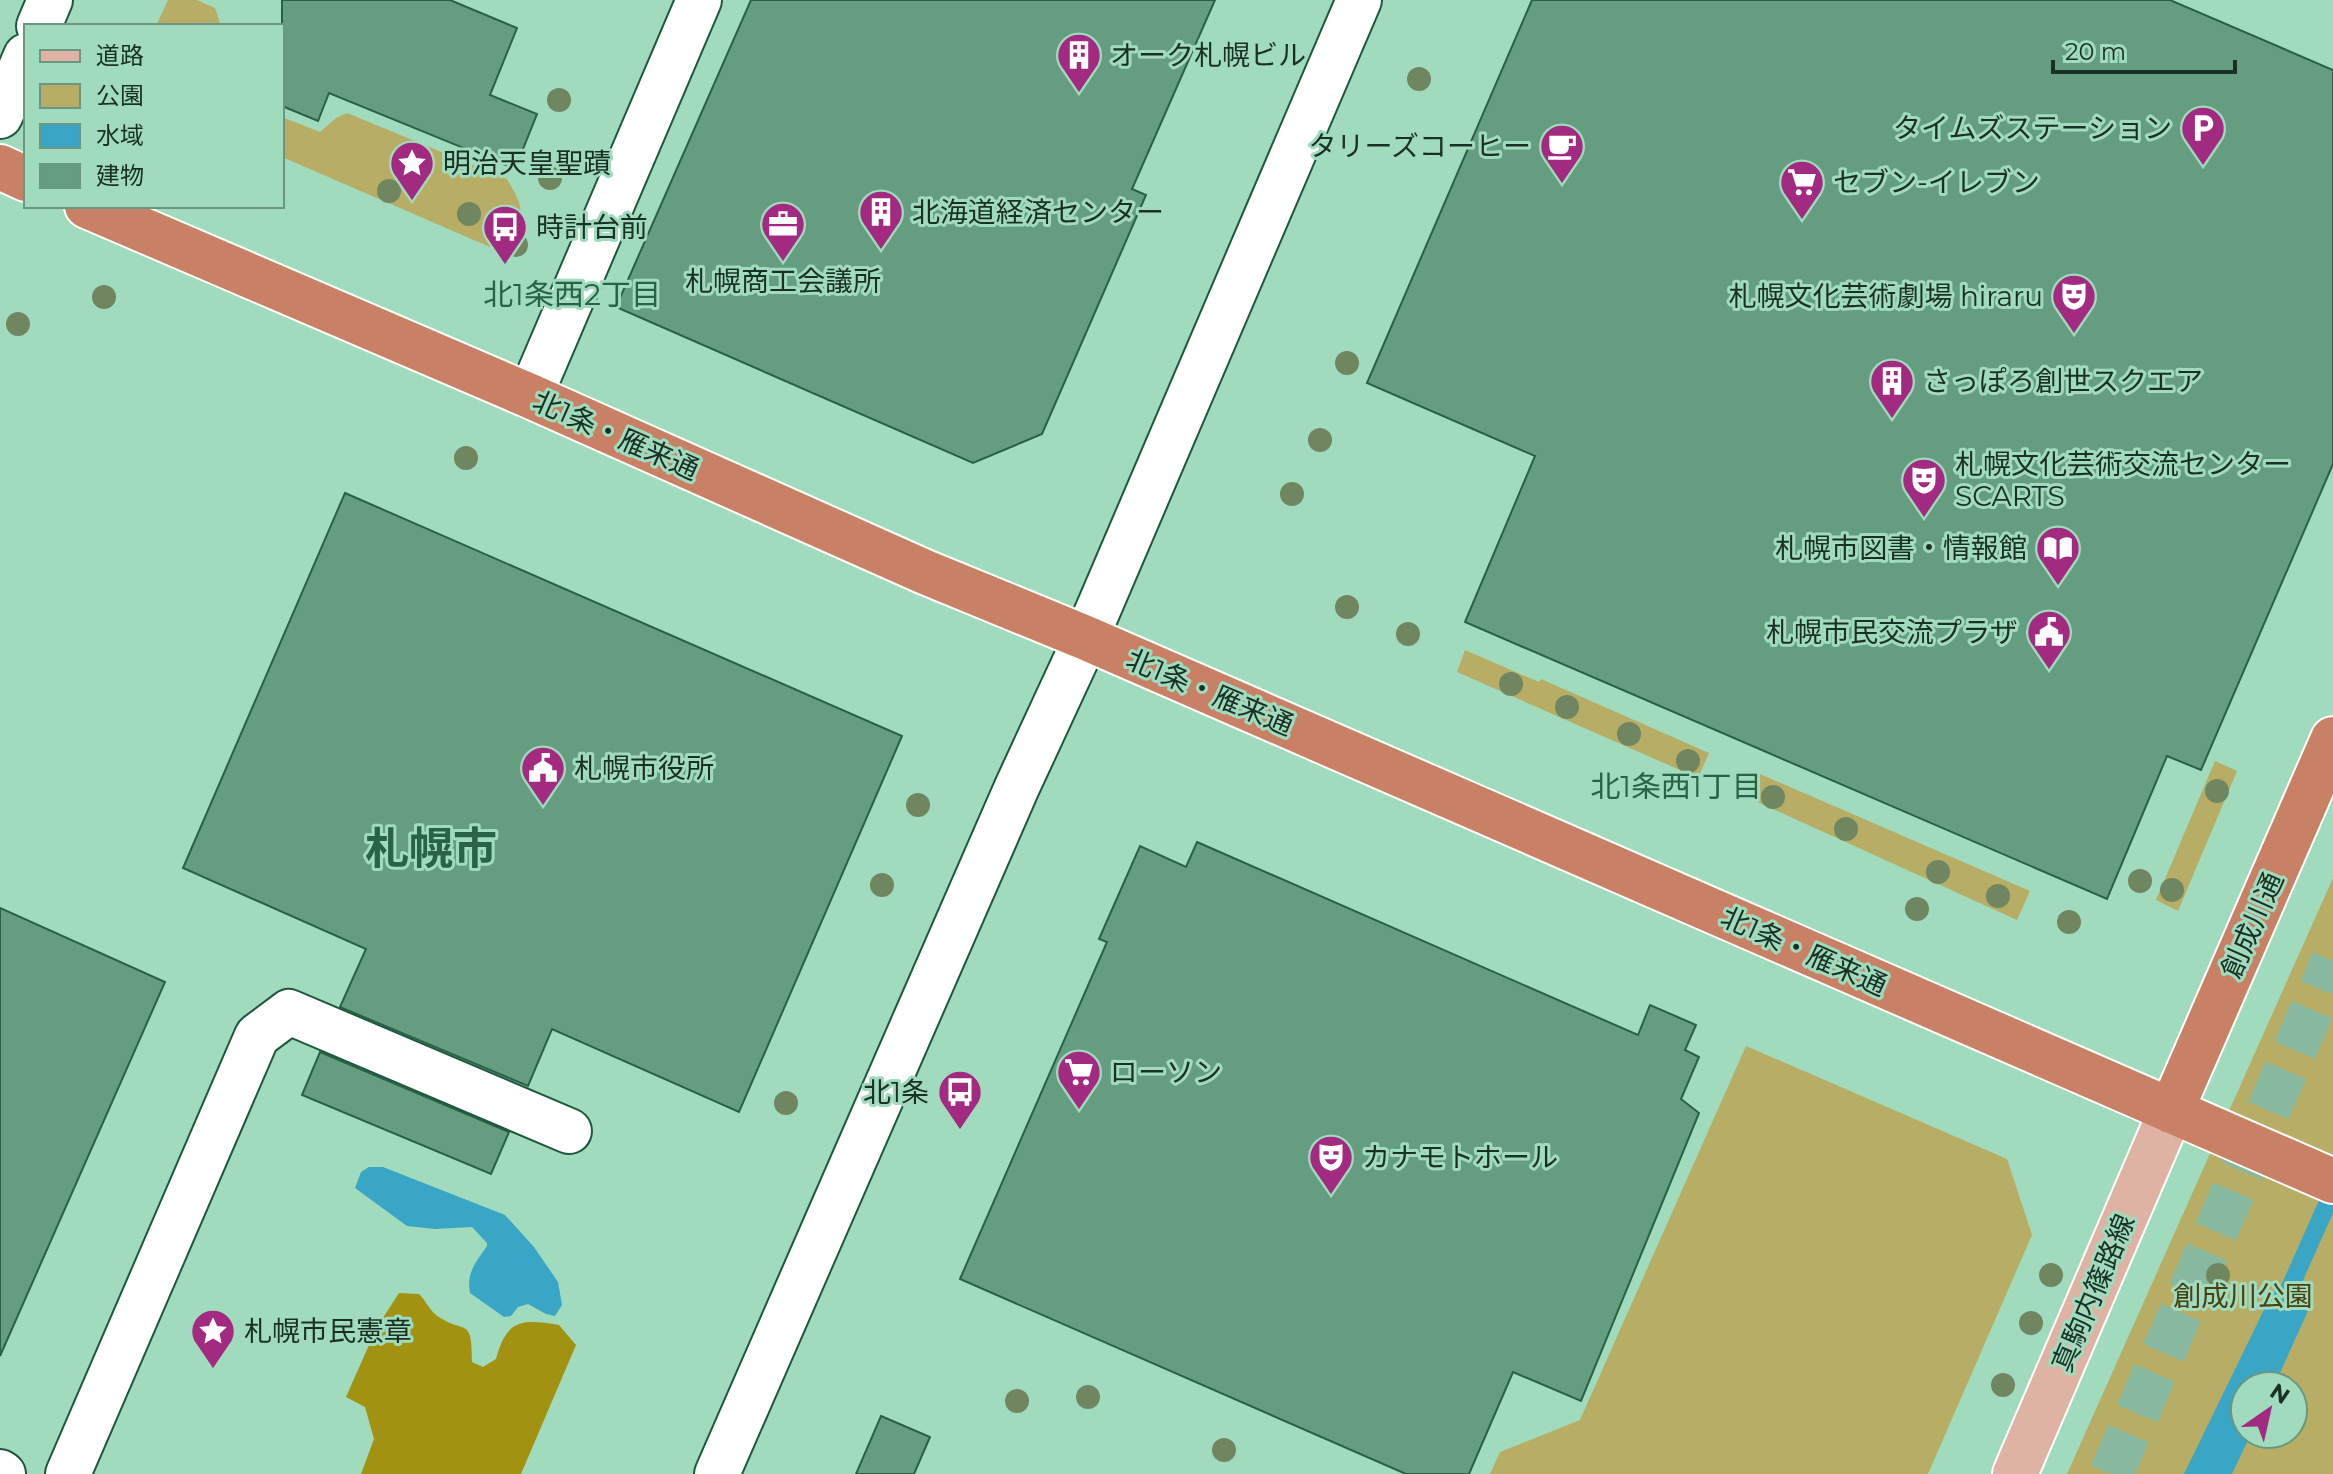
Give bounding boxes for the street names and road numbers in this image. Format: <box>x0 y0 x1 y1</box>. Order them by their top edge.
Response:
street label: 北1条・雁来通 <box>528 383 704 487</box>
street label: 北1条・雁来通 <box>1121 642 1299 742</box>
street label: 創成川通 <box>2214 867 2290 983</box>
street label: 北1条・雁来通 <box>1716 899 1892 1003</box>
street label: 真駒内篠路線 <box>2045 1209 2141 1377</box>

